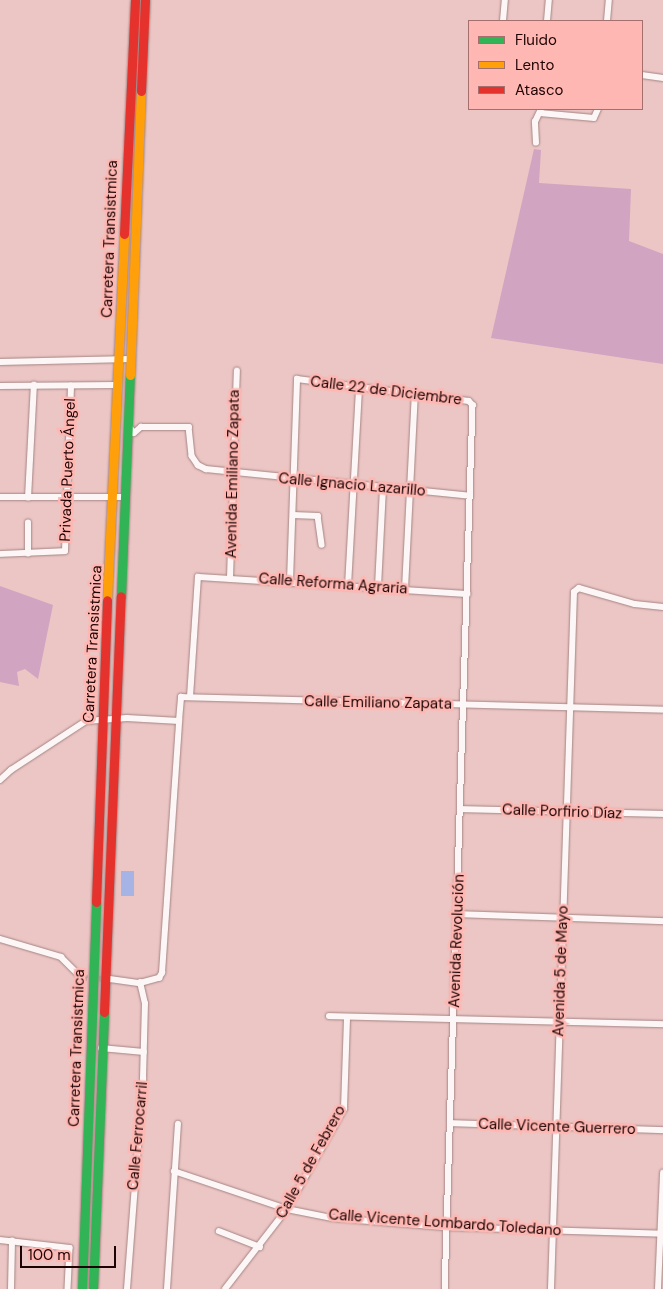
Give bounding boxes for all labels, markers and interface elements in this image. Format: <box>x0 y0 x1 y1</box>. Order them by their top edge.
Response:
legend <box>468 20 643 110</box>
text: Fluido <box>515 30 557 50</box>
text: Lento <box>515 55 554 75</box>
text: Atasco <box>515 80 563 100</box>
street label: Carretera Transistmica <box>98 160 122 318</box>
street label: Calle 22 de Diciembre <box>309 373 463 409</box>
street label: Avenida Emiliano Zapata <box>223 390 243 558</box>
street label: Privada Puerto Ángel <box>57 398 79 542</box>
street label: Calle Ignacio Lazarillo <box>278 470 426 500</box>
street label: Carretera Transistmica <box>80 565 106 723</box>
street label: Calle Reforma Agraria <box>258 570 408 598</box>
street label: Calle Emiliano Zapata <box>304 693 452 713</box>
street label: Calle Porfirio Díaz <box>502 801 622 823</box>
street label: Avenida Revolución <box>446 874 468 1008</box>
street label: Avenida 5 de Mayo <box>550 905 572 1037</box>
street label: Carretera Transistmica <box>65 969 89 1127</box>
street label: Calle Ferrocarril <box>124 1081 152 1191</box>
street label: Calle 5 de Febrero <box>272 1102 350 1222</box>
street label: Calle Vicente Guerrero <box>478 1115 636 1139</box>
street label: Calle Vicente Lombardo Toledano <box>328 1206 562 1240</box>
scale bar <box>22 1236 119 1268</box>
text: 100 m <box>28 1245 71 1265</box>

